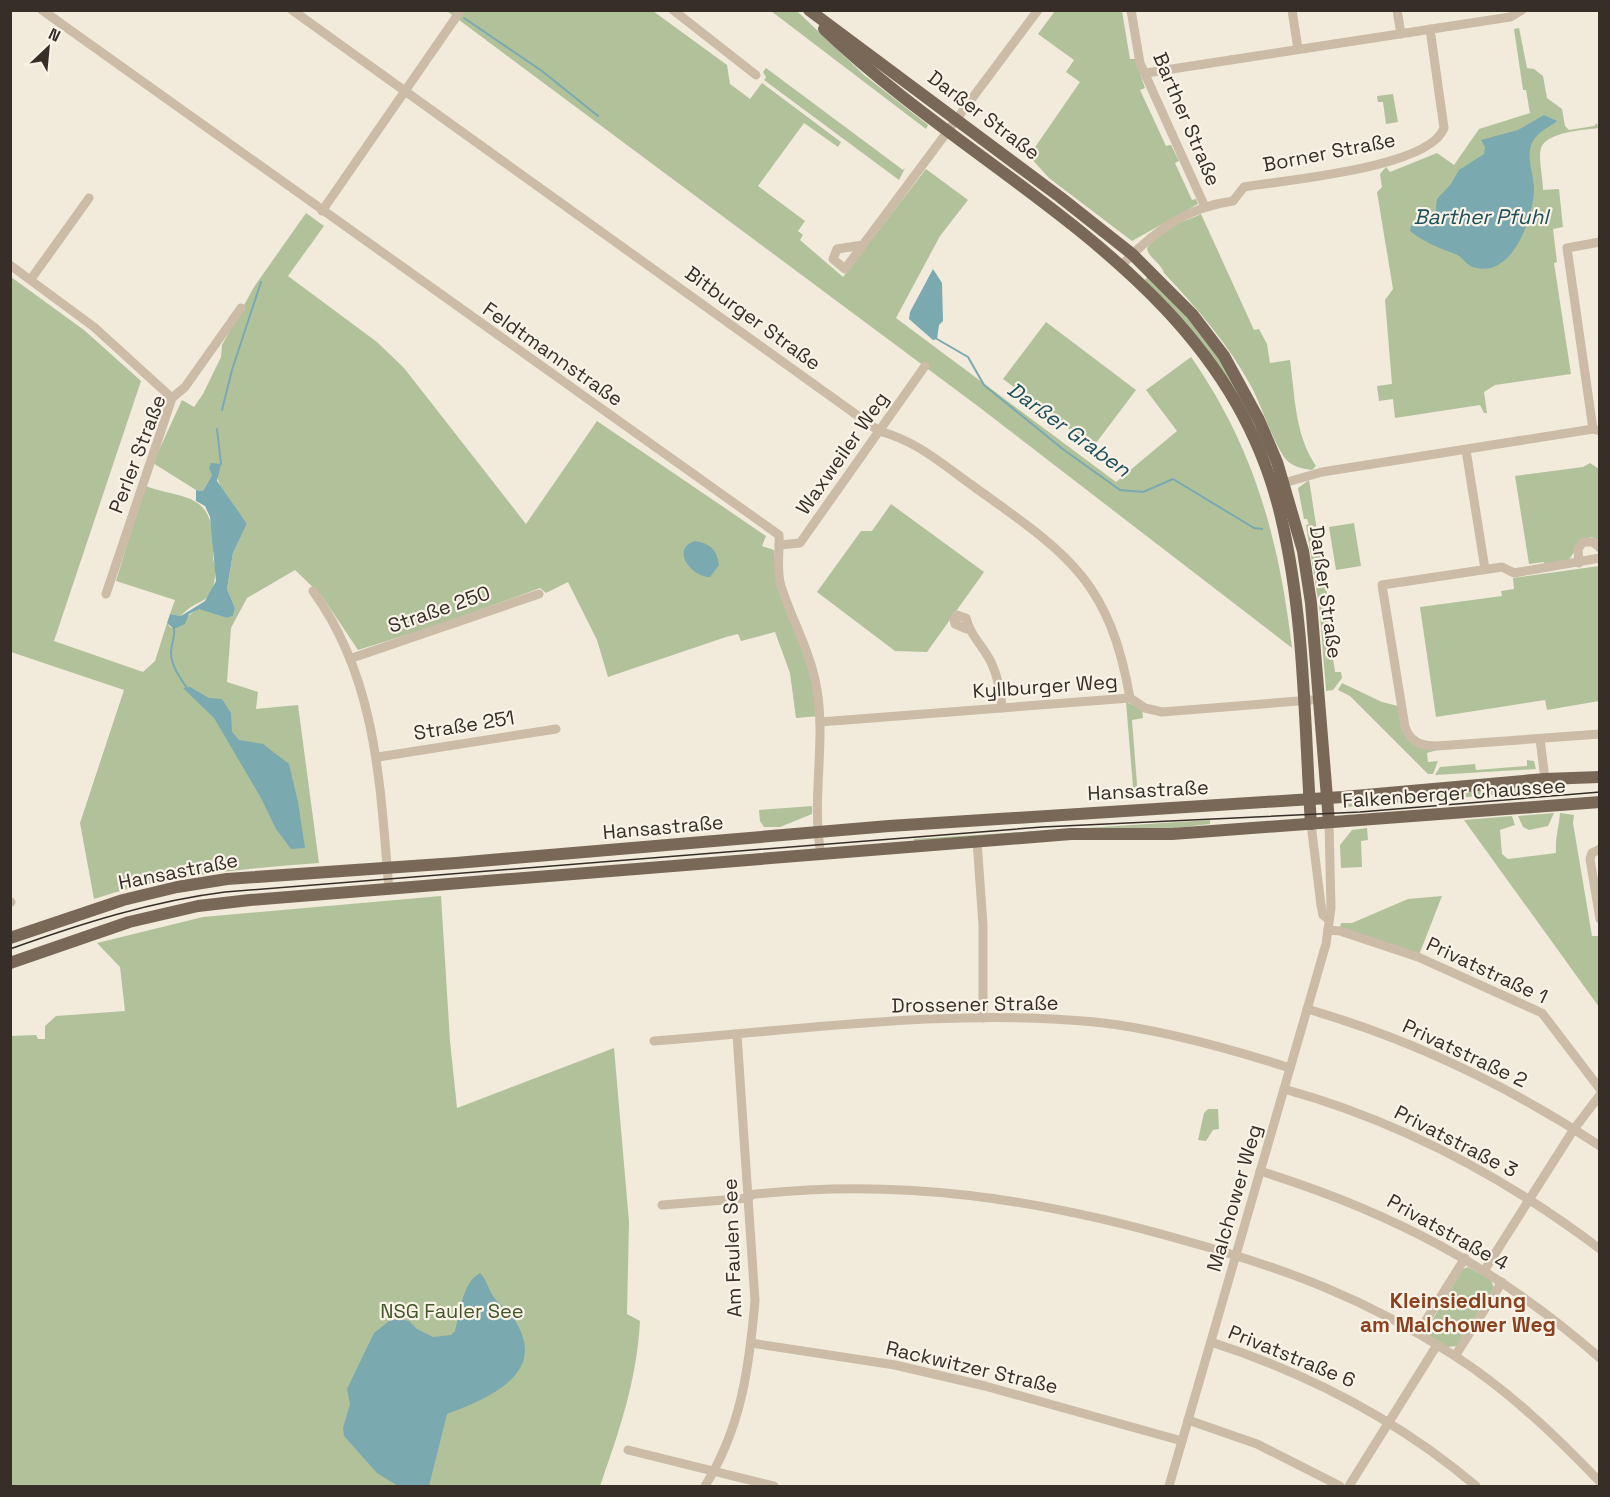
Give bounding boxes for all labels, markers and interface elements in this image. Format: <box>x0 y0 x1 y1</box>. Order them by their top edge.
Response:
north arrow <box>18 18 78 78</box>
text: N <box>45 23 64 47</box>
street label: Barther Straße <box>1147 48 1227 190</box>
street label: Darßer Straße <box>923 64 1045 166</box>
street label: Borner Straße <box>1261 126 1397 178</box>
water label: Barther Pfuhl <box>1414 203 1551 230</box>
street label: Bitburger Straße <box>680 260 826 376</box>
street label: Feldtmannstraße <box>478 296 628 412</box>
water label: Darßer Graben <box>1002 375 1137 483</box>
street label: Waxweiler Weg <box>790 386 894 520</box>
street label: Perler Straße <box>102 391 172 517</box>
street label: Darßer Straße <box>1304 524 1348 660</box>
street label: Straße 250 <box>384 579 494 639</box>
street label: Kyllburger Weg <box>972 668 1118 704</box>
street label: Straße 251 <box>412 704 516 746</box>
street label: Falkenberger Chaussee <box>1341 772 1567 814</box>
street label: Hansastraße <box>1087 774 1209 806</box>
street label: Hansastraße <box>601 809 725 845</box>
street label: Hansastraße <box>116 847 240 895</box>
street label: Privatstraße 1 <box>1422 931 1552 1009</box>
street label: Drossener Straße <box>891 990 1059 1018</box>
street label: Privatstraße 2 <box>1398 1013 1532 1093</box>
street label: Privatstraße 3 <box>1390 1099 1522 1183</box>
street label: Malchower Weg <box>1201 1121 1267 1275</box>
street label: Am Faulen See <box>717 1178 747 1318</box>
street label: Privatstraße 4 <box>1383 1188 1513 1276</box>
district label: Kleinsiedlung am Malchower Weg <box>1360 1287 1556 1338</box>
park label: NSG Fauler See <box>380 1298 524 1324</box>
street label: Privatstraße 6 <box>1225 1319 1359 1393</box>
street label: Rackwitzer Straße <box>883 1335 1061 1399</box>

